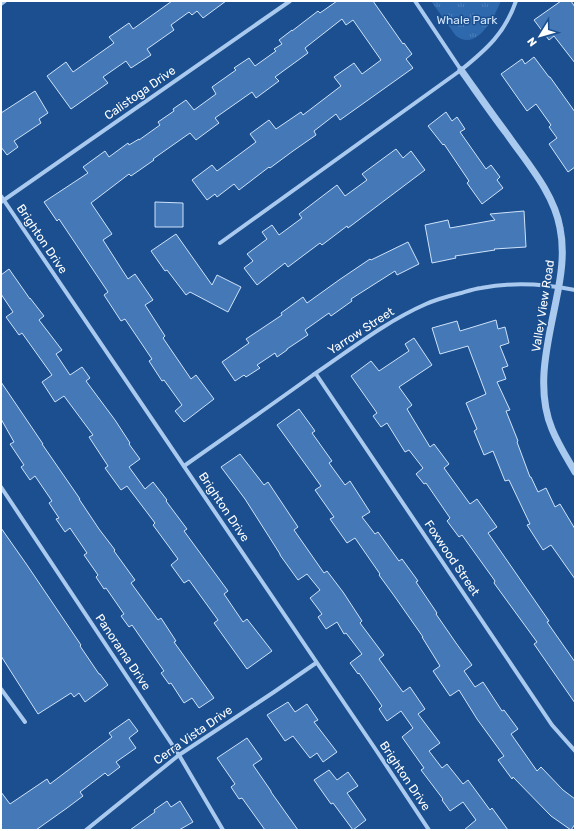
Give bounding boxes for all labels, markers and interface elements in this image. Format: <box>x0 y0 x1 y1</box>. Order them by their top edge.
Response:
park label: Whale Park <box>436 13 498 27</box>
north arrow <box>520 16 560 56</box>
text: N <box>525 35 540 49</box>
street label: Calistoga Drive <box>102 63 179 123</box>
street label: Brighton Drive <box>14 202 70 277</box>
street label: Valley View Road <box>529 259 557 353</box>
street label: Yarrow Street <box>325 304 397 358</box>
street label: Brighton Drive <box>196 470 252 545</box>
street label: Foxwood Street <box>422 518 483 599</box>
street label: Panorama Drive <box>92 611 154 693</box>
street label: Cerra Vista Drive <box>151 702 235 767</box>
street label: Brighton Drive <box>377 739 433 814</box>

